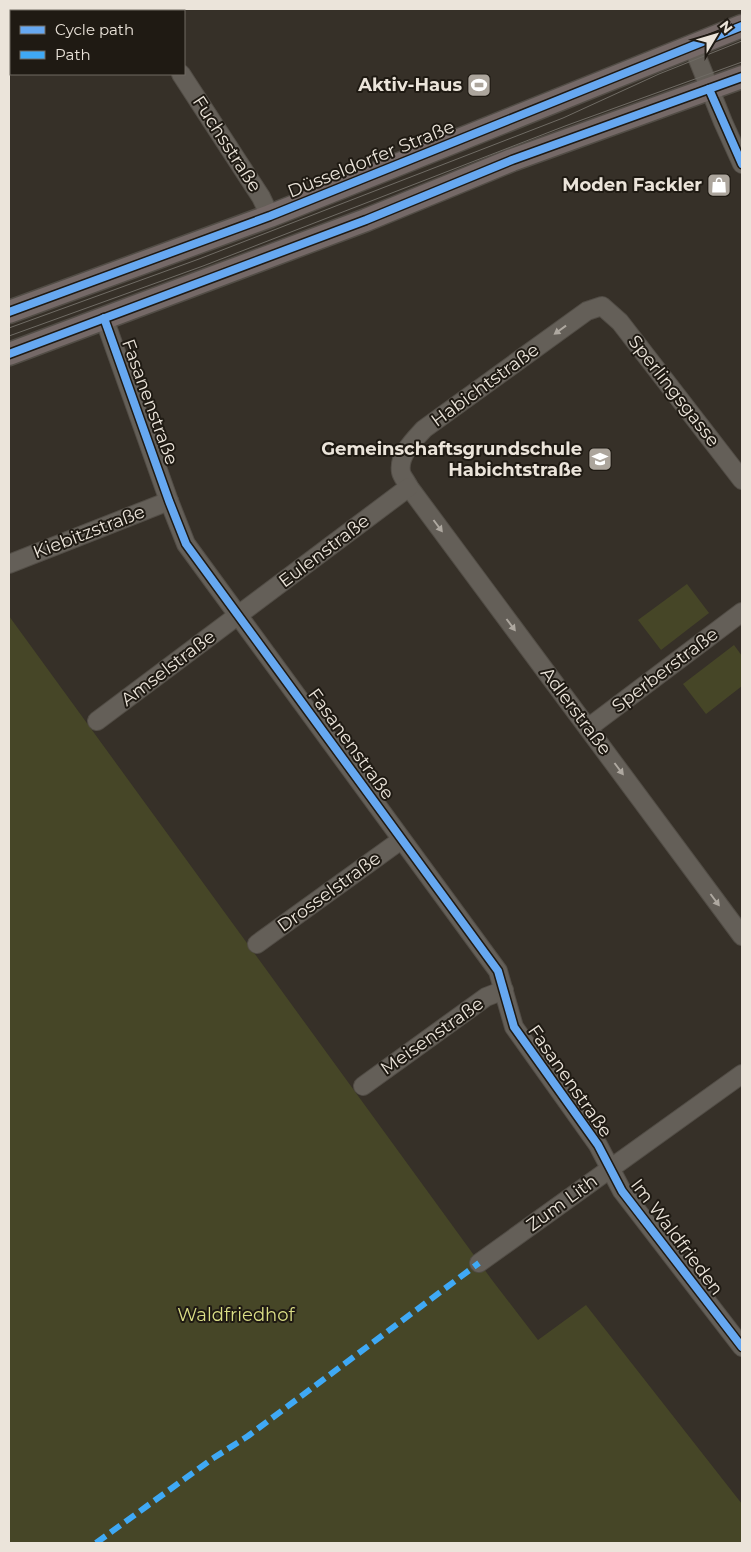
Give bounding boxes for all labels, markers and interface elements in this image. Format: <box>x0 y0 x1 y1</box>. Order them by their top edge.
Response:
legend <box>10 10 185 75</box>
north arrow <box>691 10 741 60</box>
text: N <box>716 17 737 37</box>
text: Cycle path <box>55 20 134 39</box>
text: Path <box>55 45 91 64</box>
sports icon: Aktiv-Haus <box>466 72 492 98</box>
place label: Aktiv-Haus <box>357 74 462 96</box>
street label: Fuchsstraße <box>188 92 266 196</box>
street label: Düsseldorfer Straße <box>284 115 458 203</box>
shop icon: Moden Fackler <box>706 172 732 198</box>
place label: Moden Fackler <box>562 174 702 196</box>
one-way arrow <box>553 325 567 335</box>
street label: Sperlingsgasse <box>624 331 724 451</box>
street label: Fasanenstraße <box>117 336 183 468</box>
street label: Habichtstraße <box>427 338 543 431</box>
place label: Gemeinschaftsgrundschule Habichtstraße <box>321 438 582 481</box>
school or university icon: Gemeinschaftsgrundschule Habichtstraße <box>587 446 613 472</box>
street label: Kiebitzstraße <box>30 501 148 563</box>
street label: Eulenstraße <box>274 510 374 592</box>
one-way arrow <box>433 519 443 533</box>
one-way arrow <box>506 618 516 631</box>
street label: Sperberstraße <box>607 623 723 717</box>
street label: Amselstraße <box>116 625 220 711</box>
street label: Adlerstraße <box>536 663 616 759</box>
street label: Fasanenstraße <box>303 684 399 804</box>
one-way arrow <box>613 762 624 775</box>
street label: Drosselstraße <box>273 847 385 937</box>
one-way arrow <box>710 893 721 906</box>
street label: Meisenstraße <box>376 992 488 1080</box>
street label: Fasanenstraße <box>523 1020 617 1142</box>
street label: Zum Lith <box>522 1170 602 1236</box>
street label: Im Waldfrieden <box>626 1174 728 1300</box>
park label: Waldfriedhof <box>177 1304 296 1326</box>

